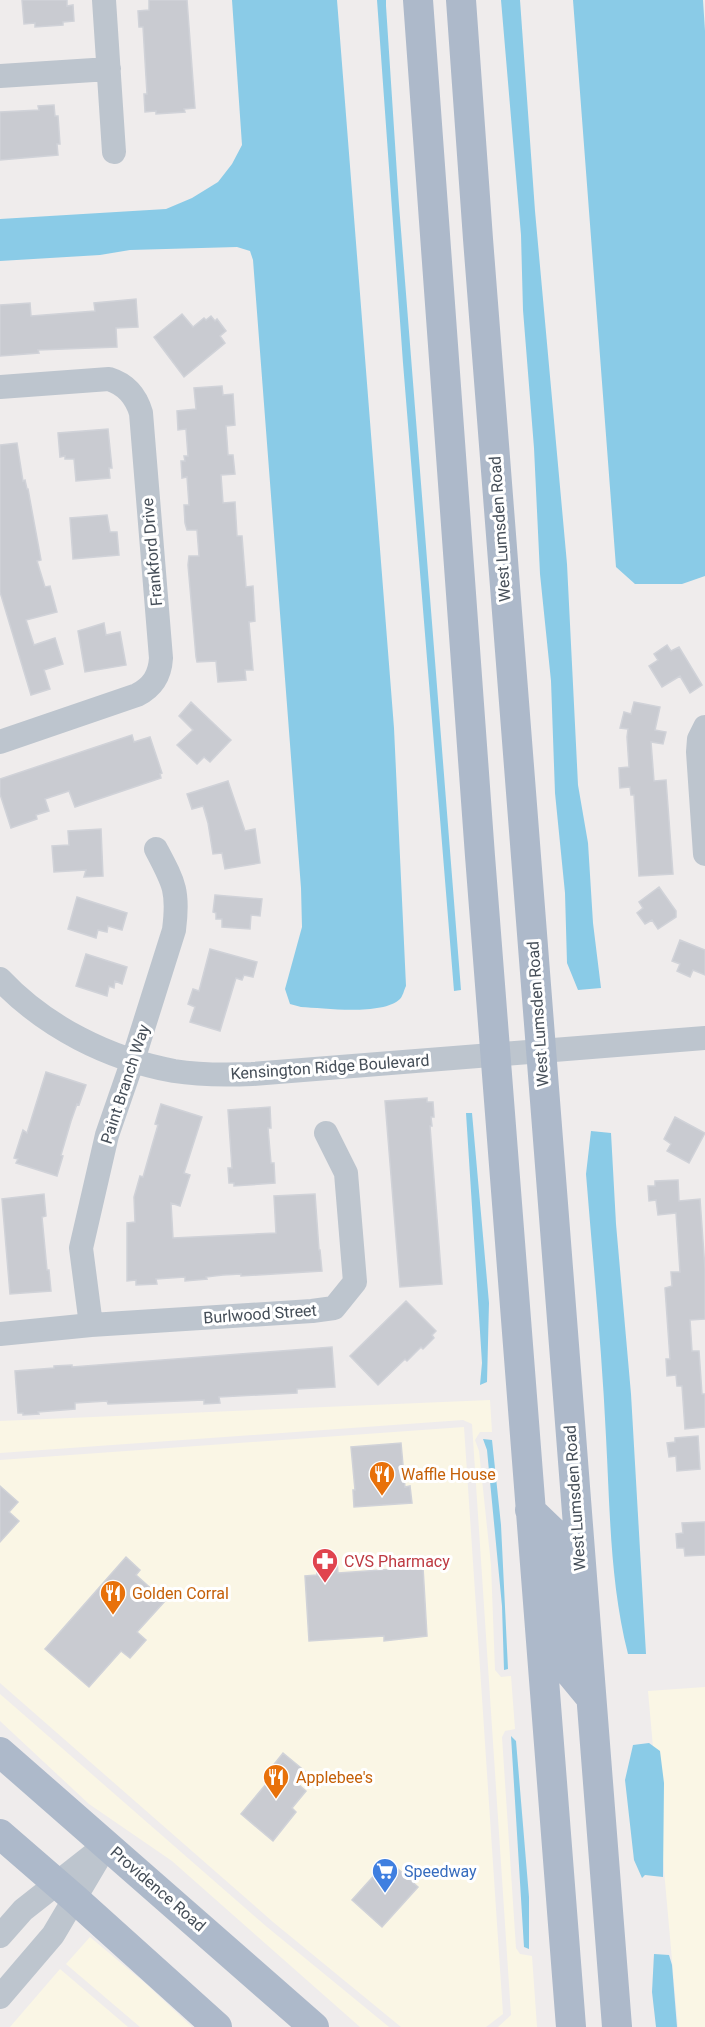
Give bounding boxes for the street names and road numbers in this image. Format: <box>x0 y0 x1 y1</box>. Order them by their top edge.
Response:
street label: West Lumsden Road <box>485 455 515 603</box>
street label: Frankford Drive <box>138 497 166 607</box>
street label: West Lumsden Road <box>523 940 553 1088</box>
street label: Paint Branch Way <box>97 1021 153 1146</box>
street label: Kensington Ridge Boulevard <box>230 1051 430 1083</box>
street label: Burlwood Street <box>203 1301 317 1327</box>
street label: West Lumsden Road <box>560 1424 590 1572</box>
street label: Providence Road <box>107 1843 209 1935</box>

